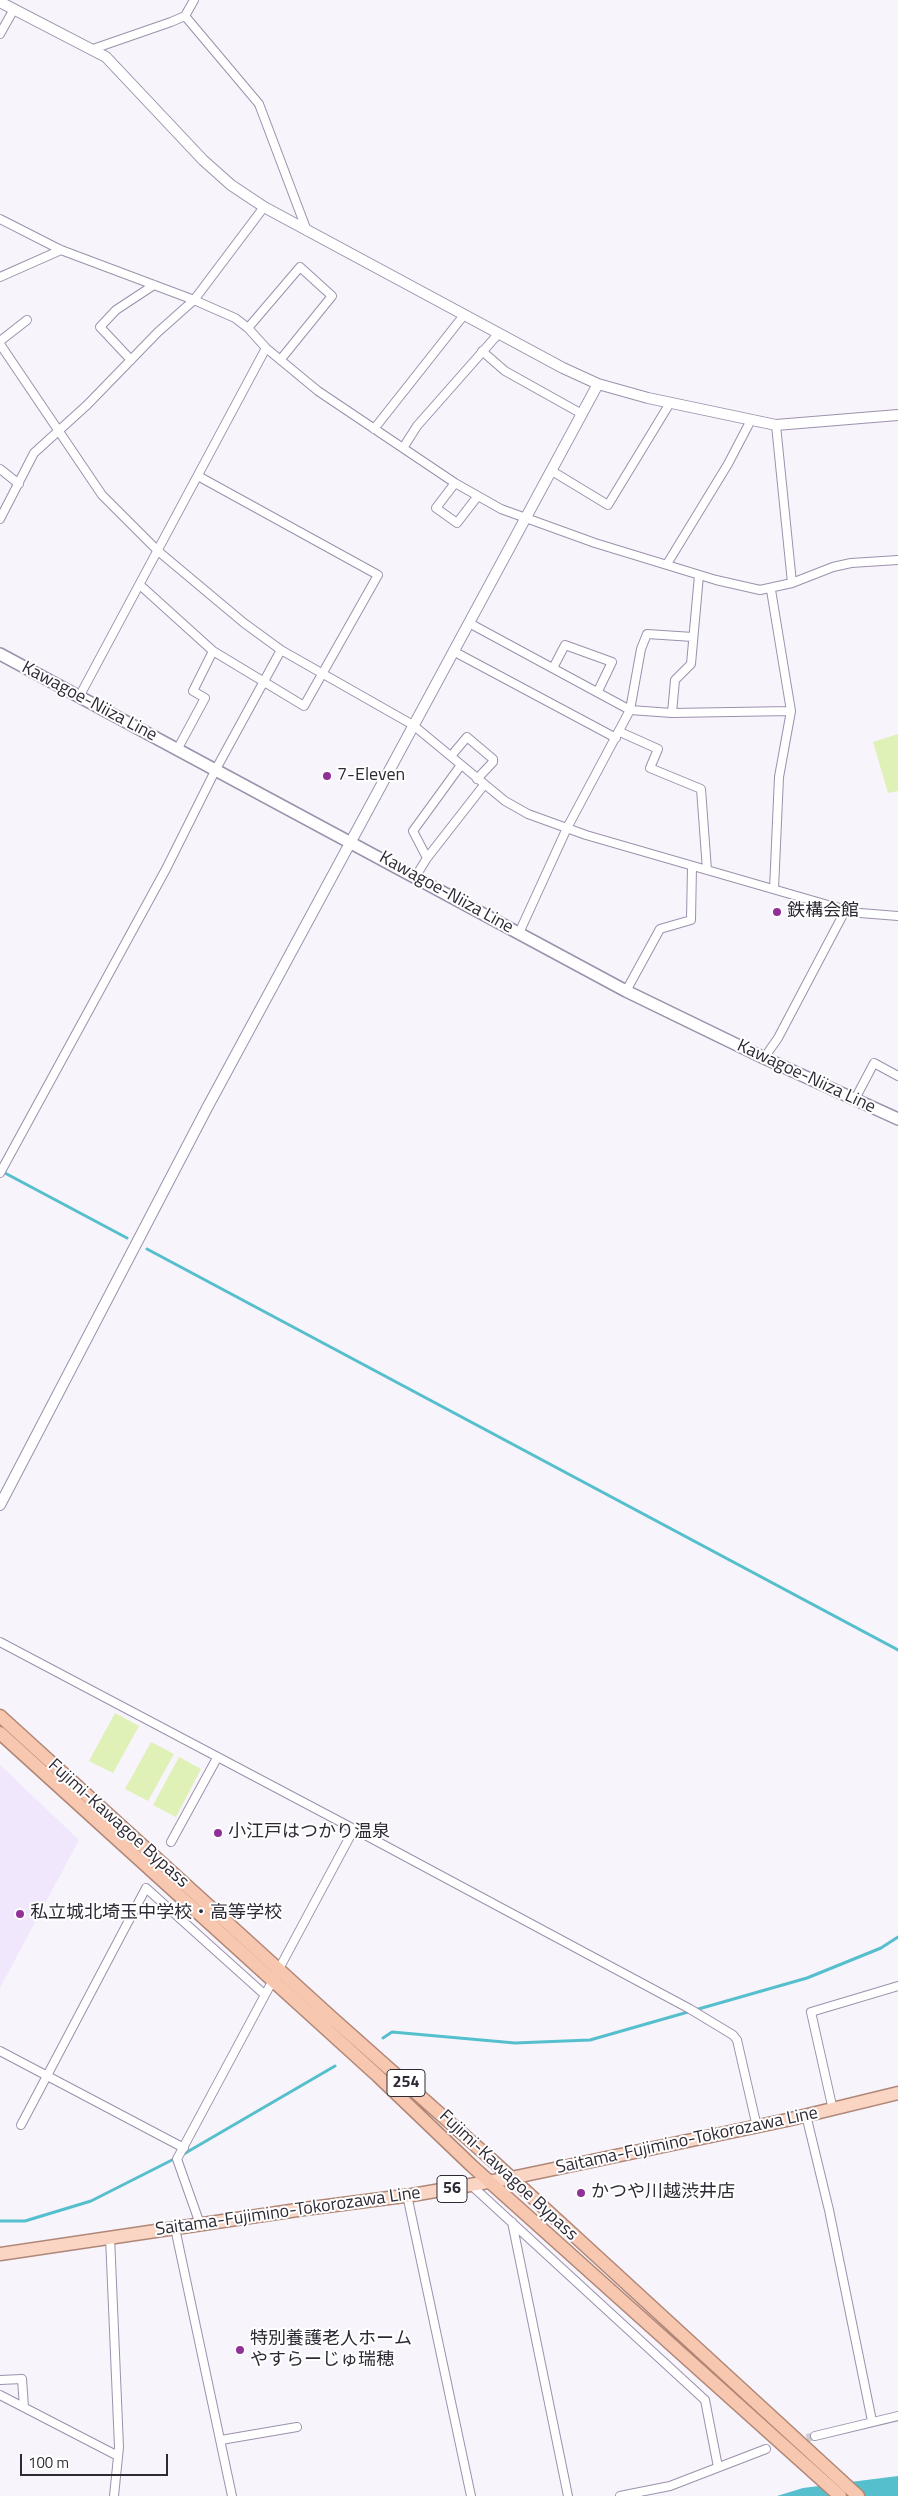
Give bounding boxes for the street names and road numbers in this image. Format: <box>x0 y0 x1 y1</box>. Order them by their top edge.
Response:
street label: Kawagoe-Niiza Line <box>18 657 160 747</box>
street label: Kawagoe-Niiza Line <box>375 847 517 939</box>
street label: Kawagoe-Niiza Line <box>733 1035 879 1119</box>
street label: Fujimi-Kawagoe Bypass <box>43 1755 193 1893</box>
road number: 254 <box>387 2070 425 2096</box>
street label: Saitama-Fujimino-Tokorozawa Line <box>554 2103 820 2179</box>
street label: Fujimi-Kawagoe Bypass <box>434 2106 582 2246</box>
road number: 56 <box>437 2176 467 2202</box>
street label: Saitama-Fujimino-Tokorozawa Line <box>154 2183 422 2241</box>

